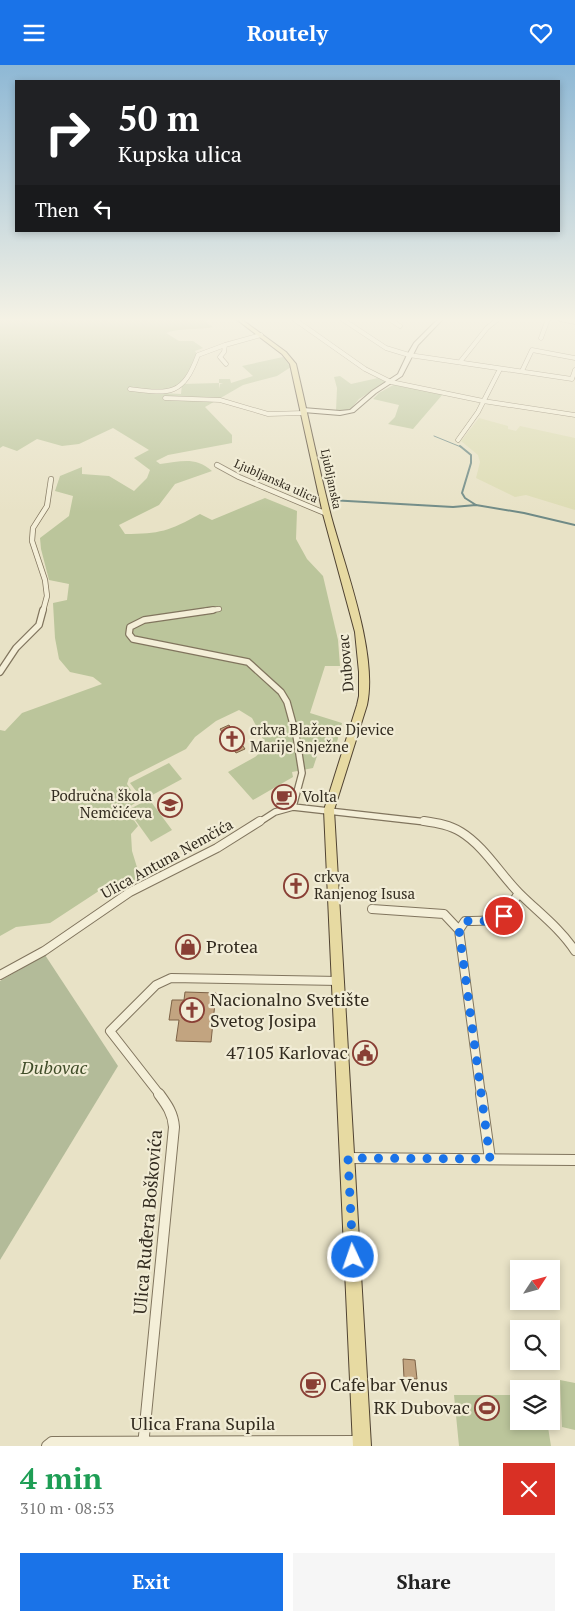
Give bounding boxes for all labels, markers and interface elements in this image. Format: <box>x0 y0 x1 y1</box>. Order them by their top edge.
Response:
text: Routely <box>247 18 328 47</box>
icon: menu <box>20 19 48 47</box>
icon: heart <box>527 19 555 47</box>
text: 50 m <box>118 95 199 141</box>
icon: right <box>35 100 100 165</box>
text: Kupska ulica <box>118 139 242 168</box>
icon: left <box>89 195 117 223</box>
text: Then <box>35 197 79 222</box>
street label: Ljubljanska <box>318 447 345 510</box>
street label: Ljubljanska ulica <box>232 455 320 506</box>
street label: Dubovac <box>333 634 357 693</box>
place label: crkva Blažene Djevice Marije Snježne <box>250 719 394 756</box>
church icon: crkva Blažene Djevice Marije Snježne <box>219 726 245 752</box>
cafe icon: Volta <box>271 784 297 810</box>
place label: Područna škola Nemčićeva <box>51 785 152 822</box>
place label: Volta <box>302 786 337 806</box>
school or university icon: Područna škola Nemčićeva <box>157 792 183 818</box>
street label: Ulica Antuna Nemčića <box>97 813 236 903</box>
place label: crkva Ranjenog Isusa <box>314 866 416 903</box>
church icon: crkva Ranjenog Isusa <box>283 873 309 899</box>
pin <box>483 895 525 937</box>
icon: arrive <box>490 902 518 930</box>
shop icon: Protea <box>175 934 201 960</box>
place label: Protea <box>206 934 258 958</box>
place label: Nacionalno Svetište Svetog Josipa <box>210 987 369 1032</box>
church icon: Nacionalno Svetište Svetog Josipa <box>179 997 205 1023</box>
place label: 47105 Karlovac <box>226 1040 348 1064</box>
public building icon: 47105 Karlovac <box>352 1040 378 1066</box>
park label: Dubovac <box>20 1055 88 1079</box>
street label: Ulica Ruđera Boškovića <box>127 1128 167 1315</box>
position arrow <box>326 1230 378 1282</box>
north arrow <box>510 1260 560 1310</box>
map controls <box>510 1260 560 1430</box>
button: search <box>510 1320 560 1370</box>
cafe icon: Cafe bar Venus <box>300 1372 326 1398</box>
place label: Cafe bar Venus <box>330 1372 448 1396</box>
button: layers <box>510 1380 560 1430</box>
place label: RK Dubovac <box>373 1395 470 1419</box>
sports icon: RK Dubovac <box>474 1395 500 1421</box>
street label: Ulica Frana Supila <box>131 1411 275 1435</box>
text: 4 min <box>20 1458 102 1498</box>
button: close <box>503 1463 555 1515</box>
text: 310 m · 08:53 <box>20 1497 114 1519</box>
button: Exit <box>20 1553 283 1611</box>
button: Share <box>293 1553 555 1611</box>

